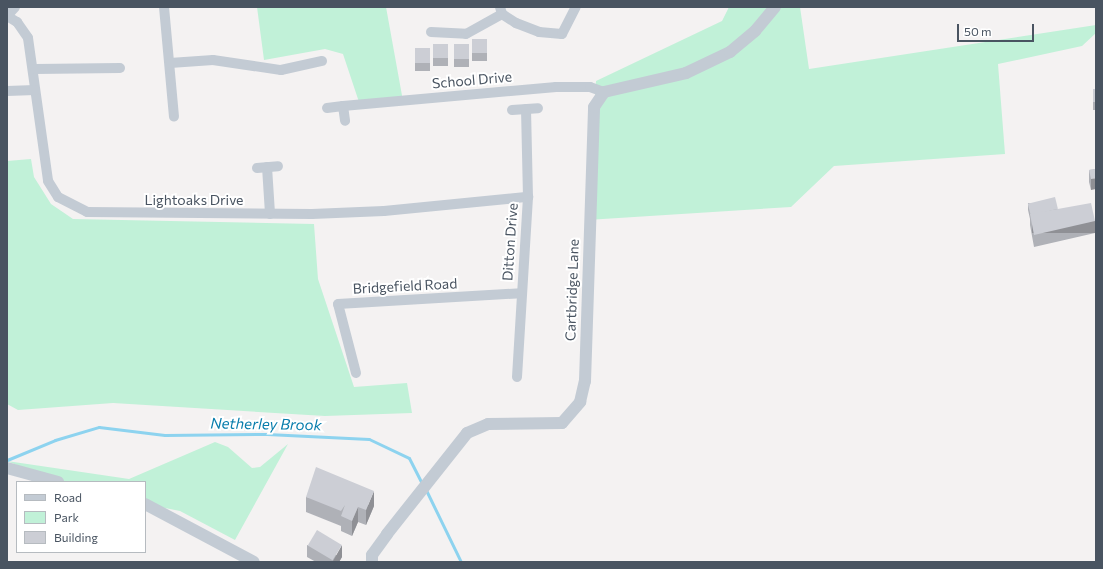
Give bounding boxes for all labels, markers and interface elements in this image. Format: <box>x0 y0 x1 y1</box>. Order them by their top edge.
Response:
scale bar <box>959 16 1036 42</box>
text: 50 m <box>964 24 992 38</box>
street label: School Drive <box>431 68 513 92</box>
street label: Lightoaks Drive <box>144 192 244 208</box>
street label: Ditton Drive <box>499 202 521 282</box>
street label: Cartbridge Lane <box>562 239 582 341</box>
street label: Bridgefield Road <box>352 275 458 297</box>
water label: Netherley Brook <box>210 414 322 434</box>
legend <box>16 481 146 553</box>
text: Road <box>54 490 82 504</box>
text: Park <box>54 510 79 524</box>
text: Building <box>54 530 98 544</box>

